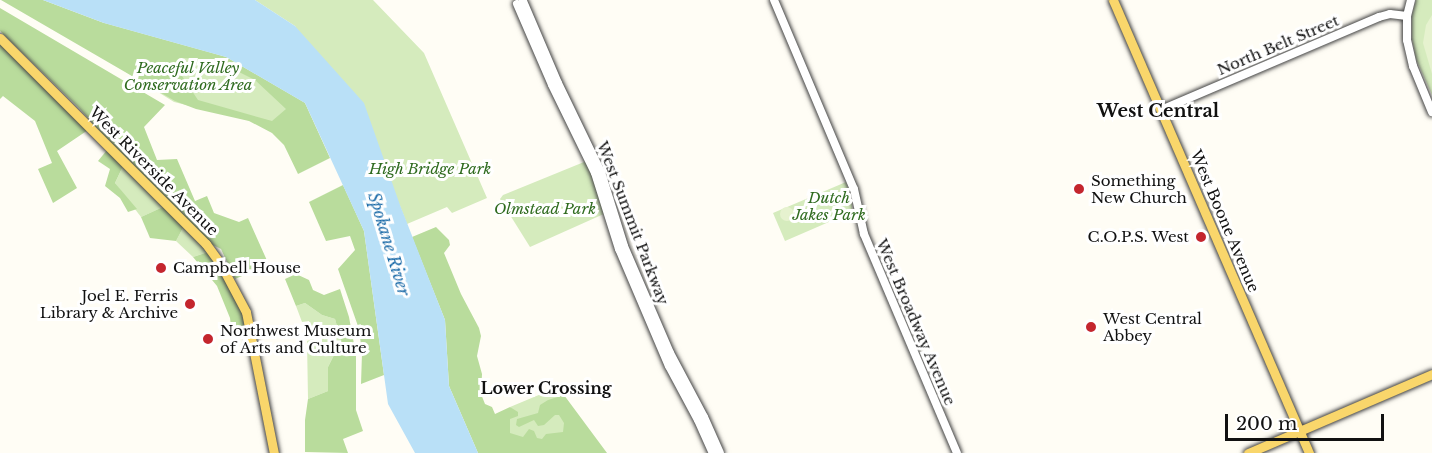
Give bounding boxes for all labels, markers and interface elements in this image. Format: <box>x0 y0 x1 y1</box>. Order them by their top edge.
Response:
street label: North Belt Street <box>1214 11 1342 79</box>
park label: Peaceful Valley Conservation Area <box>123 58 253 93</box>
district label: West Central <box>1097 100 1219 122</box>
street label: West Riverside Avenue <box>86 103 222 239</box>
street label: West Summit Parkway <box>593 139 673 307</box>
street label: West Boone Avenue <box>1187 147 1263 295</box>
park label: High Bridge Park <box>368 160 492 178</box>
place label: Something New Church <box>1091 171 1187 206</box>
marker: Something New Church <box>1072 182 1086 196</box>
park label: Dutch Jakes Park <box>792 188 866 223</box>
water label: Spokane River <box>364 190 414 298</box>
park label: Olmstead Park <box>494 200 596 218</box>
place label: C.O.P.S. West <box>1087 228 1189 246</box>
marker: C.O.P.S. West <box>1194 230 1208 244</box>
street label: West Broadway Avenue <box>873 236 959 408</box>
place label: Campbell House <box>173 259 301 277</box>
marker: Campbell House <box>154 261 168 275</box>
place label: Joel E. Ferris Library & Archive <box>39 286 178 321</box>
marker: Joel E. Ferris Library & Archive <box>183 297 197 311</box>
place label: West Central Abbey <box>1103 309 1202 344</box>
marker: West Central Abbey <box>1084 320 1098 334</box>
place label: Northwest Museum of Arts and Culture <box>220 321 371 356</box>
marker: Northwest Museum of Arts and Culture <box>201 332 215 346</box>
district label: Lower Crossing <box>480 378 612 398</box>
scale bar <box>1228 402 1387 440</box>
text: 200 m <box>1236 413 1297 435</box>

